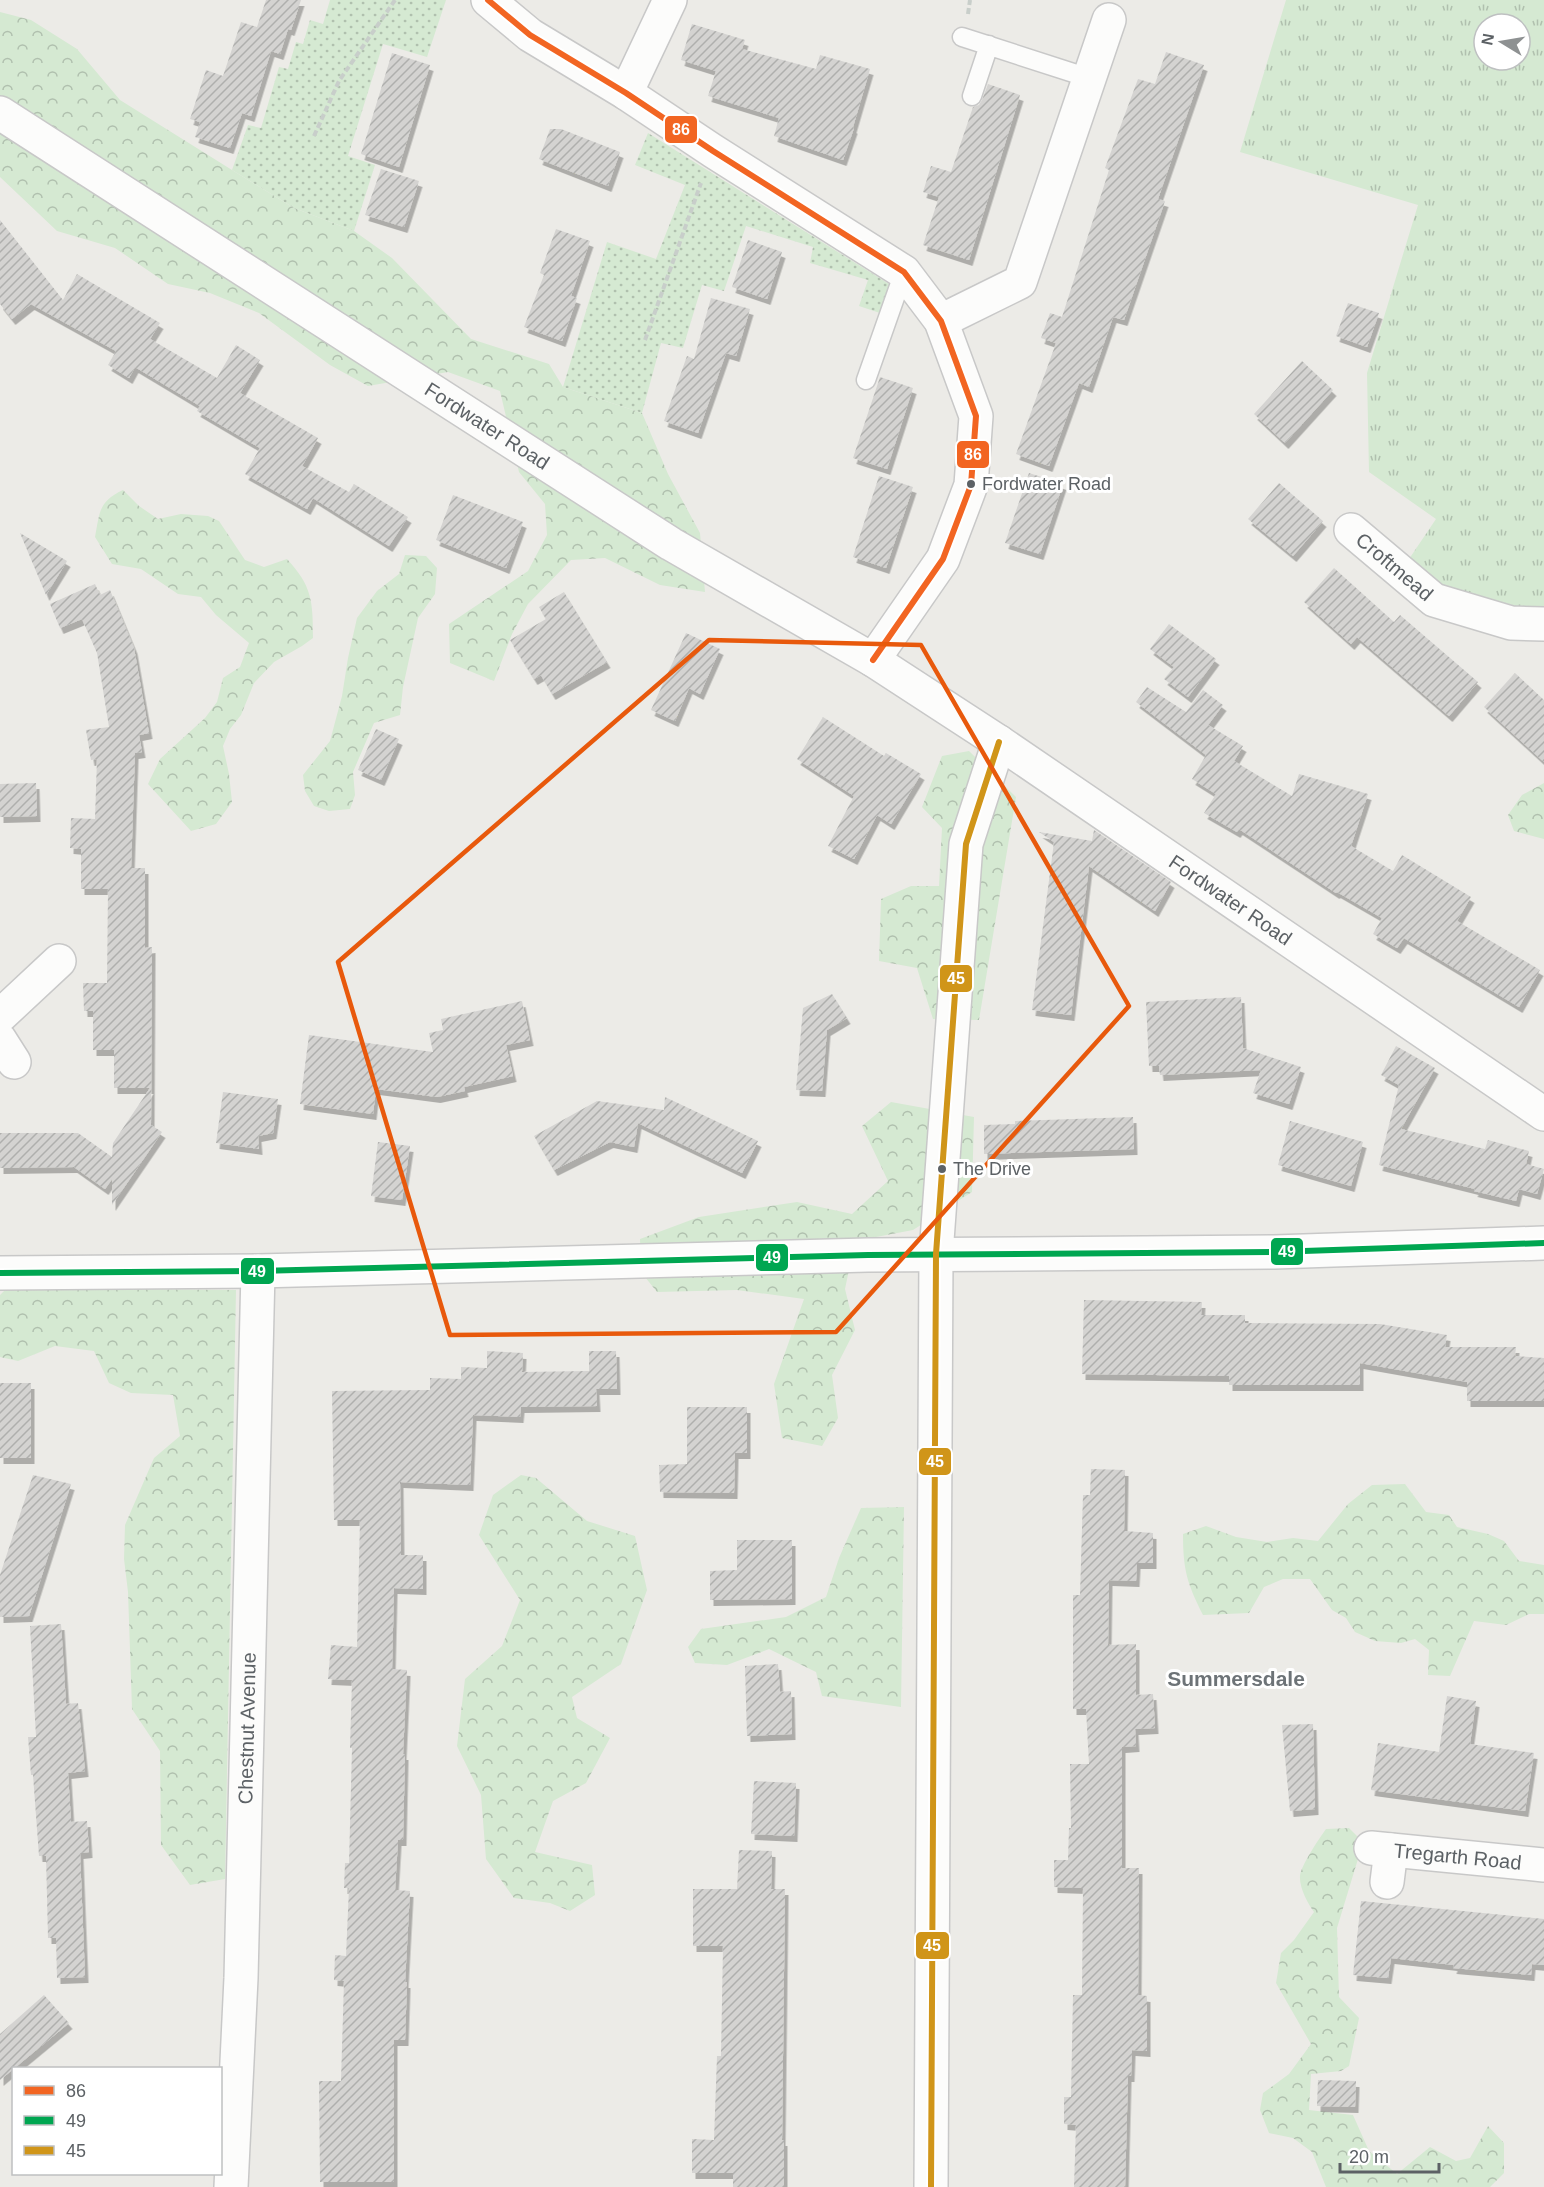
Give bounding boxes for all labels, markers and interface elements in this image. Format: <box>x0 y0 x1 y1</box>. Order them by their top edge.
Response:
north arrow <box>1472 12 1532 72</box>
text: N <box>1478 32 1497 47</box>
line badge: 86 <box>664 115 698 144</box>
text: 86 <box>672 121 690 138</box>
street label: Fordwater Road <box>421 378 553 474</box>
line badge: 86 <box>956 440 990 469</box>
text: 86 <box>964 446 982 463</box>
place label: Fordwater Road <box>982 474 1111 494</box>
marker: Fordwater Road <box>965 478 977 490</box>
street label: Croftmead <box>1352 528 1437 605</box>
street label: Fordwater Road <box>1165 850 1296 950</box>
line badge: 45 <box>939 964 973 993</box>
text: 45 <box>947 970 965 987</box>
place label: The Drive <box>953 1159 1031 1179</box>
marker: The Drive <box>936 1163 948 1175</box>
line badge: 49 <box>1270 1237 1304 1266</box>
line badge: 49 <box>755 1243 789 1272</box>
text: 49 <box>1278 1243 1296 1260</box>
text: 49 <box>763 1249 781 1266</box>
line badge: 49 <box>240 1257 275 1285</box>
text: 49 <box>248 1263 266 1280</box>
line badge: 45 <box>918 1447 952 1476</box>
text: 45 <box>926 1453 944 1470</box>
street label: Chestnut Avenue <box>234 1652 260 1805</box>
district label: Summersdale <box>1167 1667 1305 1690</box>
street label: Tregarth Road <box>1393 1839 1522 1874</box>
line badge: 45 <box>915 1931 950 1960</box>
text: 45 <box>923 1937 941 1954</box>
legend <box>12 2067 222 2175</box>
text: 86 <box>66 2081 86 2101</box>
text: 49 <box>66 2111 86 2131</box>
scale bar <box>1340 2136 1439 2174</box>
text: 45 <box>66 2141 86 2161</box>
text: 20 m <box>1349 2147 1389 2167</box>

